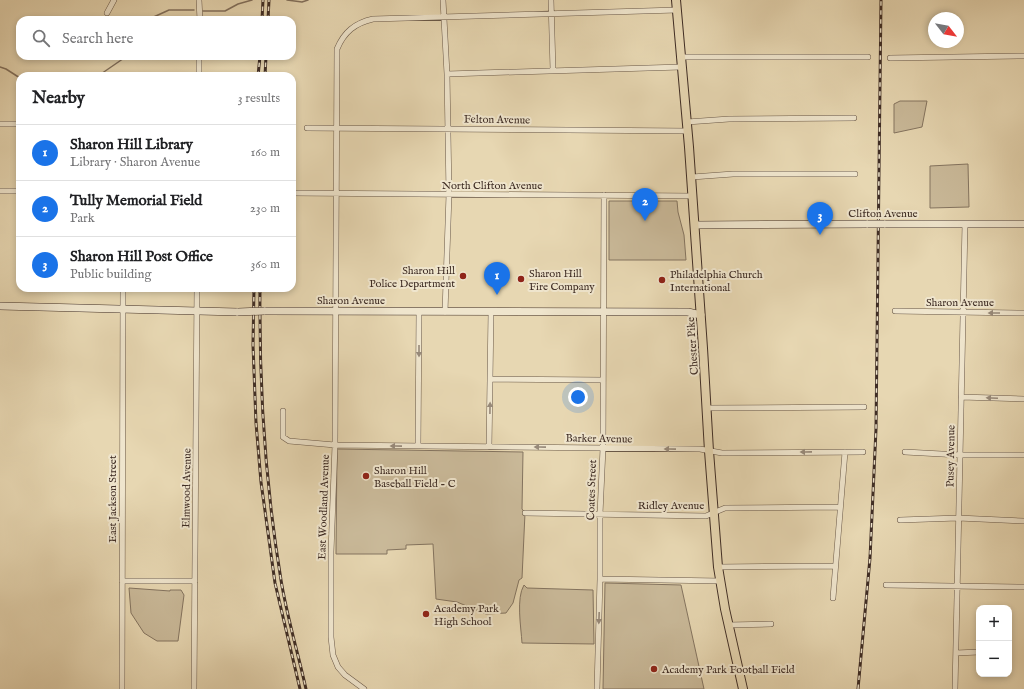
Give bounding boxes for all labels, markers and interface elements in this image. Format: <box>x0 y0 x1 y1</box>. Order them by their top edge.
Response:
north arrow <box>928 12 964 48</box>
search box <box>16 16 296 60</box>
icon: search <box>30 27 52 49</box>
text: Search here <box>62 29 133 48</box>
text: Nearby <box>32 88 85 109</box>
text: 3 results <box>238 90 280 107</box>
street label: Felton Avenue <box>464 112 530 128</box>
text: Sharon Hill Library <box>70 135 193 154</box>
text: 1 <box>43 144 47 161</box>
text: 160 m <box>250 144 280 161</box>
text: Library · Sharon Avenue <box>70 154 200 171</box>
street label: North Clifton Avenue <box>442 179 542 193</box>
pin: 2 <box>632 188 658 221</box>
text: Tully Memorial Field <box>70 191 202 210</box>
text: 2 <box>42 200 48 217</box>
text: 230 m <box>250 200 280 217</box>
pin: 3 <box>807 202 833 235</box>
street label: Clifton Avenue <box>848 207 918 221</box>
text: Park <box>70 210 95 227</box>
text: Sharon Hill Post Office <box>70 247 213 266</box>
text: 3 <box>43 256 47 273</box>
text: 360 m <box>250 256 280 273</box>
pin: 1 <box>484 262 510 295</box>
place label: Sharon Hill Police Department <box>369 264 455 291</box>
text: Public building <box>70 266 152 283</box>
place label: Sharon Hill Fire Company <box>529 267 595 294</box>
place label: Philadelphia Church International <box>670 268 763 295</box>
marker: Sharon Hill Police Department <box>458 271 468 281</box>
marker: Sharon Hill Fire Company <box>516 274 526 284</box>
marker: Philadelphia Church International <box>657 275 667 285</box>
street label: Sharon Avenue <box>317 294 385 308</box>
street label: Sharon Avenue <box>926 296 994 310</box>
one-way arrow <box>987 310 1000 316</box>
street label: Chester Pike <box>684 316 702 375</box>
one-way arrow <box>416 345 422 358</box>
your location <box>568 387 588 407</box>
one-way arrow <box>985 395 998 401</box>
one-way arrow <box>487 401 493 414</box>
street label: Pusey Avenue <box>943 425 959 487</box>
street label: Barker Avenue <box>565 431 633 447</box>
one-way arrow <box>389 443 402 449</box>
one-way arrow <box>534 444 546 451</box>
one-way arrow <box>663 446 676 452</box>
street label: Elmwood Avenue <box>179 448 195 528</box>
one-way arrow <box>799 449 812 455</box>
street label: East Woodland Avenue <box>315 454 333 560</box>
street label: East Jackson Street <box>106 455 120 543</box>
street label: Coates Street <box>584 459 600 521</box>
place label: Sharon Hill Baseball Field - C <box>374 464 456 491</box>
marker: Sharon Hill Baseball Field - C <box>361 471 371 481</box>
street label: Ridley Avenue <box>638 499 704 513</box>
place label: Academy Park High School <box>433 602 499 629</box>
map controls <box>976 605 1012 677</box>
button: + <box>976 605 1012 641</box>
marker: Academy Park High School <box>421 609 431 619</box>
one-way arrow <box>596 612 602 625</box>
button: − <box>976 641 1012 677</box>
place label: Academy Park Football Field <box>661 663 795 677</box>
marker: Academy Park Football Field <box>649 664 659 674</box>

